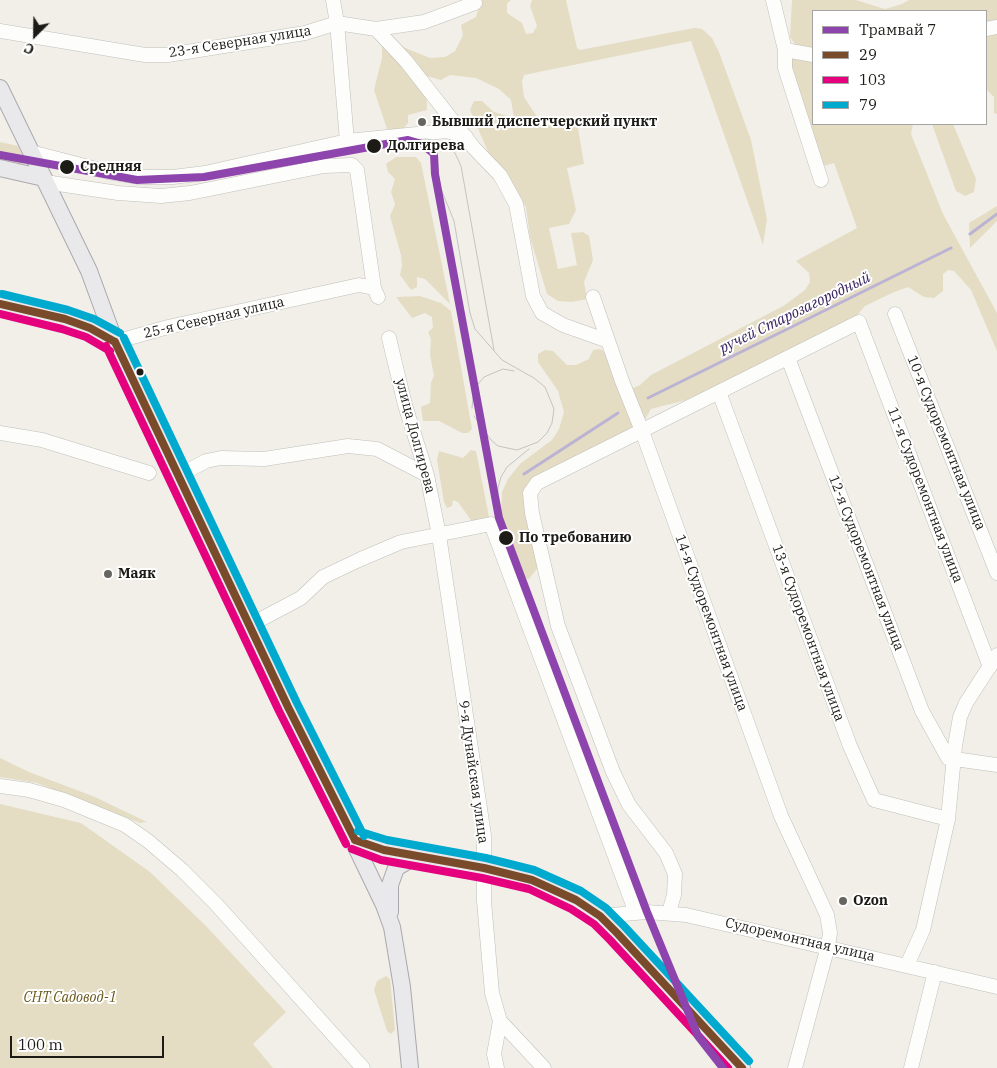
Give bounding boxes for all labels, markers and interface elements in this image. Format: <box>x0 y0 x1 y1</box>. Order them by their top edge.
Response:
north arrow <box>10 10 60 60</box>
legend <box>812 10 987 125</box>
text: Трамвай 7 <box>859 20 936 39</box>
street label: 23-я Северная улица <box>168 22 312 62</box>
text: С <box>21 39 37 59</box>
text: 29 <box>859 45 877 64</box>
text: 103 <box>859 70 886 89</box>
text: 79 <box>859 95 877 114</box>
place label: Бывший диспетчерский пункт <box>432 114 657 130</box>
marker: Бывший диспетчерский пункт <box>416 116 428 128</box>
marker: Долгирева <box>365 137 383 155</box>
place label: Долгирева <box>387 138 465 154</box>
marker: Средняя <box>58 158 76 176</box>
place label: Средняя <box>80 159 142 175</box>
water label: ручей Старозагородный <box>717 269 873 357</box>
street label: 25-я Северная улица <box>142 294 286 342</box>
street label: 10-я Судоремонтная улица <box>903 353 989 533</box>
unlabelled marker <box>135 367 145 377</box>
street label: улица Долгирева <box>392 377 438 495</box>
street label: 11-я Судоремонтная улица <box>884 405 966 585</box>
street label: 12-я Судоремонтная улица <box>825 473 907 653</box>
marker: По требованию <box>497 529 515 547</box>
place label: По требованию <box>519 530 631 546</box>
street label: 14-я Судоремонтная улица <box>671 532 751 714</box>
street label: 13-я Судоремонтная улица <box>768 542 848 724</box>
place label: Маяк <box>118 566 156 582</box>
marker: Маяк <box>102 568 114 580</box>
street label: 9-я Дунайская улица <box>455 699 491 845</box>
place label: Ozon <box>853 893 888 909</box>
marker: Ozon <box>837 895 849 907</box>
street label: Судоремонтная улица <box>723 915 877 965</box>
park label: СНТ Садовод-1 <box>24 990 116 1006</box>
scale bar <box>12 1026 166 1058</box>
text: 100 m <box>18 1035 63 1054</box>

